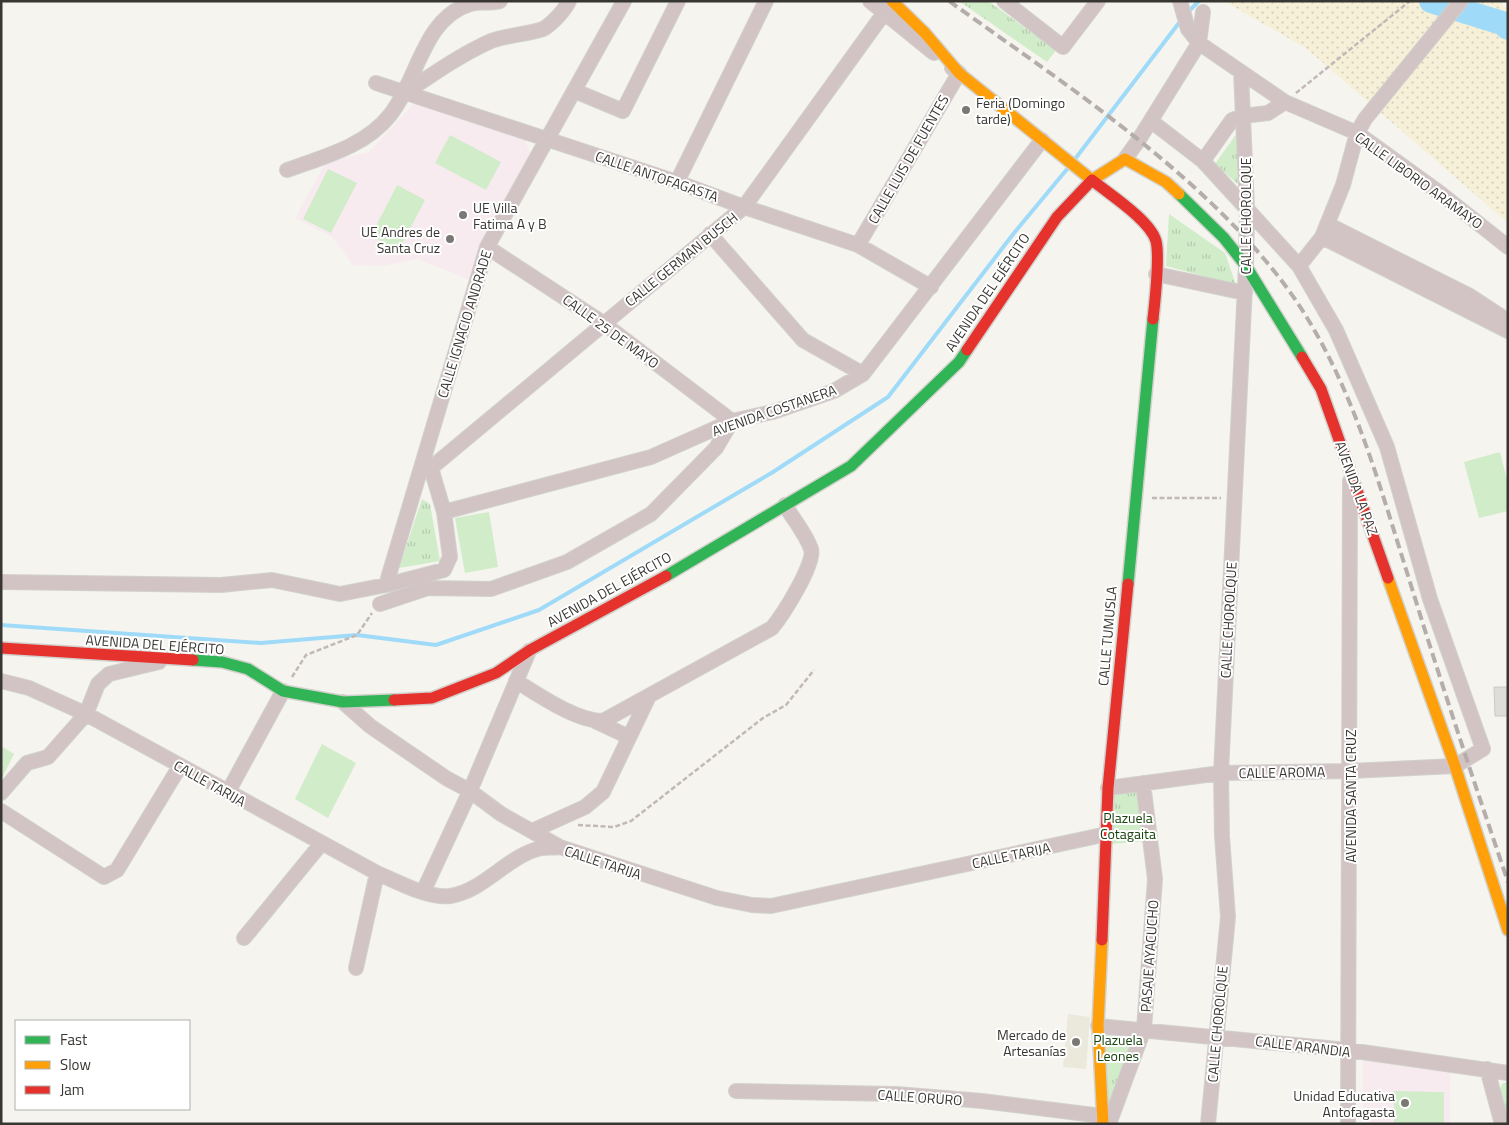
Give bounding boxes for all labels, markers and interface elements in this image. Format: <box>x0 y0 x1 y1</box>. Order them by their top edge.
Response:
street label: CALLE LUIS DE FUENTES <box>862 91 954 227</box>
place label: Feria (Domingo tarde) <box>976 92 1065 129</box>
marker: Feria (Domingo tarde) <box>960 104 972 116</box>
street label: CALLE LIBORIO ARAMAYO <box>1351 126 1487 234</box>
street label: CALLE ANTOFAGASTA <box>593 145 722 207</box>
street label: CALLE CHOROLQUE <box>1235 157 1256 274</box>
place label: UE Villa Fatima A y B <box>473 197 547 234</box>
street label: CALLE GERMAN BUSCH <box>620 207 742 311</box>
marker: UE Villa Fatima A y B <box>457 209 469 221</box>
place label: UE Andres de Santa Cruz <box>361 221 440 258</box>
street label: AVENIDA DEL EJÉRCITO <box>939 228 1035 356</box>
marker: UE Andres de Santa Cruz <box>444 233 456 245</box>
street label: CALLE IGNACIO ANDRADE <box>431 247 497 401</box>
street label: CALLE 25 DE MAYO <box>558 289 664 373</box>
street label: AVENIDA COSTANERA <box>709 379 840 441</box>
street label: AVENIDA LA PAZ <box>1330 438 1384 538</box>
street label: AVENIDA DEL EJÉRCITO <box>543 546 675 632</box>
street label: CALLE CHOROLQUE <box>1214 561 1242 679</box>
street label: CALLE TUMUSLA <box>1092 585 1122 687</box>
street label: AVENIDA DEL EJÉRCITO <box>85 629 225 659</box>
street label: AVENIDA SANTA CRUZ <box>1340 729 1361 863</box>
street label: CALLE TARIJA <box>170 755 250 812</box>
street label: CALLE AROMA <box>1239 761 1326 783</box>
park label: Plazuela Cotagaita <box>1100 807 1156 844</box>
street label: CALLE TARIJA <box>970 836 1053 874</box>
street label: CALLE TARIJA <box>562 840 645 884</box>
street label: PASAJE AYACUCHO <box>1135 899 1163 1013</box>
street label: CALLE CHOROLQUE <box>1201 965 1233 1083</box>
legend <box>15 1020 190 1110</box>
place label: Mercado de Artesanías <box>997 1024 1066 1061</box>
text: Fast <box>60 1028 88 1051</box>
park label: Plazuela Leones <box>1093 1029 1143 1066</box>
street label: CALLE ARANDIA <box>1254 1030 1352 1062</box>
marker: Mercado de Artesanías <box>1070 1036 1082 1048</box>
text: Slow <box>60 1053 91 1076</box>
text: Jam <box>60 1078 84 1101</box>
street label: CALLE ORURO <box>877 1084 963 1110</box>
place label: Unidad Educativa Antofagasta <box>1293 1085 1395 1122</box>
marker: Unidad Educativa Antofagasta <box>1399 1097 1411 1109</box>

